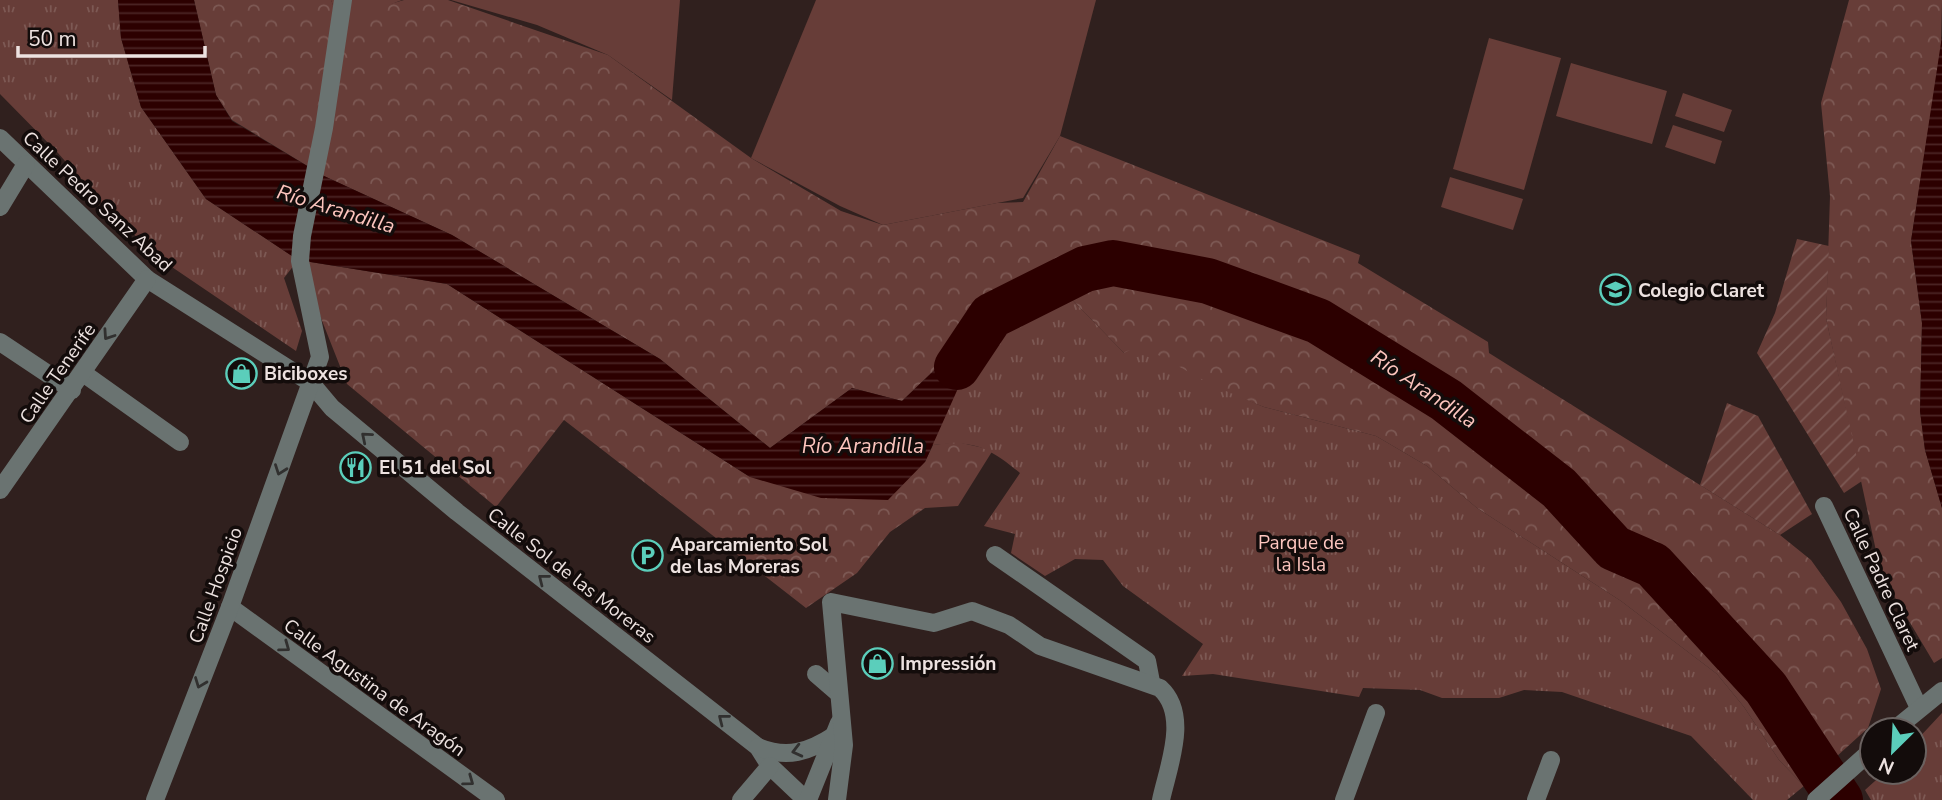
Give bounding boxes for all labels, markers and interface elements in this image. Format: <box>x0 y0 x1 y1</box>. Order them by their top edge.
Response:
scale bar <box>18 14 205 58</box>
text: 50 m <box>28 25 77 53</box>
street label: Calle Pedro Sanz Abad <box>17 125 178 278</box>
water label: Río Arandilla <box>273 178 399 240</box>
school or university icon: Colegio Claret <box>1598 273 1632 307</box>
place label: Colegio Claret <box>1638 278 1765 304</box>
street label: Calle Tenerife <box>14 318 102 429</box>
one-way arrow <box>104 328 117 341</box>
water label: Río Arandilla <box>1365 343 1483 435</box>
shop icon: Biciboxes <box>224 356 258 390</box>
place label: Biciboxes <box>264 361 348 387</box>
one-way arrow <box>362 432 374 445</box>
water label: Río Arandilla <box>802 432 924 460</box>
restaurant icon: El 51 del Sol <box>339 450 373 484</box>
place label: El 51 del Sol <box>379 455 491 481</box>
one-way arrow <box>274 463 288 475</box>
street label: Calle Sol de las Moreras <box>482 502 661 650</box>
street label: Calle Padre Claret <box>1837 504 1926 655</box>
street label: Calle Hospicio <box>183 524 249 647</box>
park label: Parque de la Isla <box>1258 530 1344 578</box>
place label: Aparcamiento Sol de las Moreras <box>670 532 828 580</box>
parking icon: Aparcamiento Sol de las Moreras <box>630 538 664 572</box>
one-way arrow <box>539 575 551 588</box>
street label: Calle Agustina de Aragón <box>278 613 471 763</box>
one-way arrow <box>277 639 290 652</box>
shop icon: Impressión <box>860 646 894 680</box>
place label: Impressión <box>900 651 996 677</box>
one-way arrow <box>195 676 209 688</box>
one-way arrow <box>718 715 730 728</box>
north arrow <box>1858 716 1928 786</box>
one-way arrow <box>791 743 803 757</box>
text: N <box>1875 751 1898 780</box>
one-way arrow <box>461 773 474 785</box>

